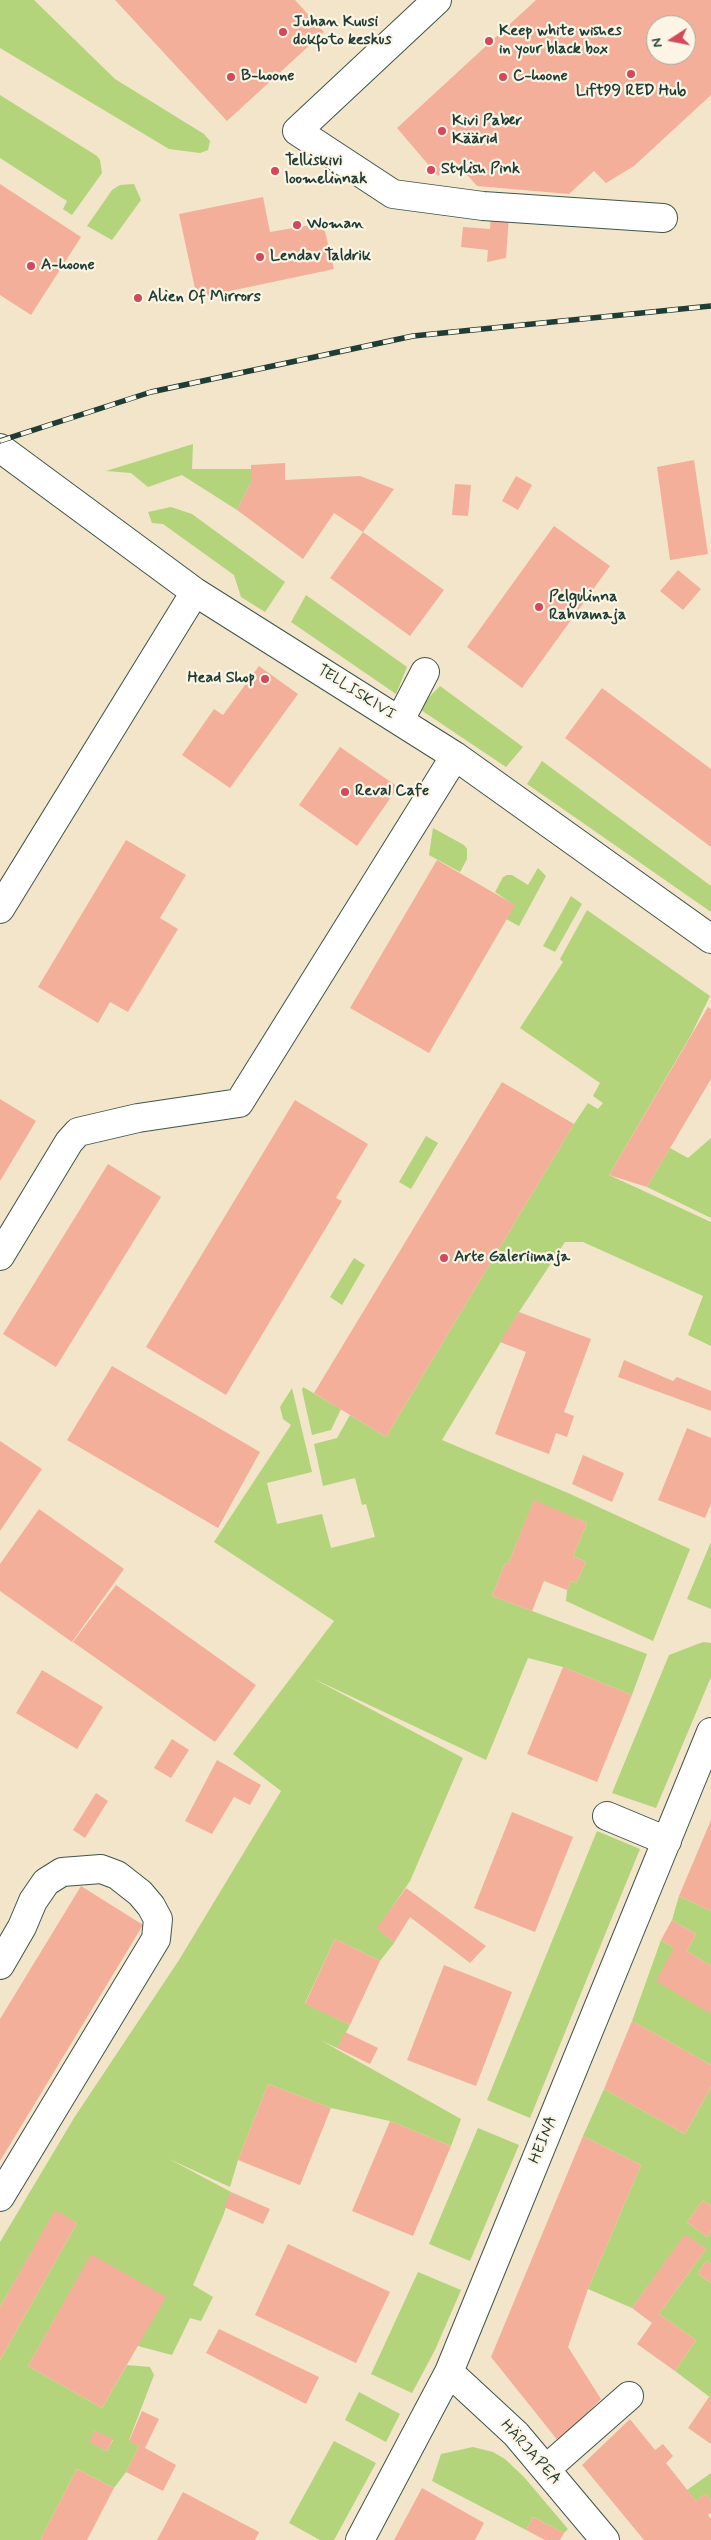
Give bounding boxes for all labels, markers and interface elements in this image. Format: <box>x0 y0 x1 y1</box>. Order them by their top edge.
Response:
place label: Juhan Kuusi dokfoto keskus <box>293 13 392 51</box>
north arrow <box>646 15 696 65</box>
place label: Keep white wishes in your black box <box>499 22 622 60</box>
marker: Juhan Kuusi dokfoto keskus <box>277 26 289 38</box>
marker: Keep white wishes in your black box <box>483 35 495 47</box>
text: N <box>648 36 667 49</box>
place label: B-hoone <box>241 67 294 87</box>
place label: C-hoone <box>513 67 568 87</box>
marker: Lift99 RED Hub <box>625 68 637 80</box>
marker: B-hoone <box>225 71 237 83</box>
marker: C-hoone <box>497 71 509 83</box>
place label: Lift99 RED Hub <box>576 82 686 102</box>
place label: Kivi Paber Käärid <box>452 112 522 150</box>
marker: Kivi Paber Käärid <box>436 125 448 137</box>
place label: Telliskivi loomelinnak <box>285 152 367 190</box>
place label: Stylish Pink <box>441 160 520 180</box>
marker: Stylish Pink <box>425 164 437 176</box>
marker: Telliskivi loomelinnak <box>269 165 281 177</box>
place label: Woman <box>307 215 364 235</box>
marker: Woman <box>291 219 303 231</box>
place label: Lendav Taldrik <box>270 247 371 267</box>
marker: Lendav Taldrik <box>254 251 266 263</box>
place label: A-hoone <box>41 256 95 276</box>
marker: A-hoone <box>25 260 37 272</box>
place label: Alien Of Mirrors <box>148 288 261 308</box>
marker: Alien Of Mirrors <box>132 292 144 304</box>
place label: Pelgulinna Rahvamaja <box>549 588 626 626</box>
marker: Pelgulinna Rahvamaja <box>533 601 545 613</box>
street label: TELLISKIVI <box>313 661 399 725</box>
place label: Head Shop <box>187 669 255 689</box>
marker: Head Shop <box>259 673 271 685</box>
place label: Reval Cafe <box>355 782 429 802</box>
marker: Reval Cafe <box>339 786 351 798</box>
place label: Arte Galeriimaja <box>454 1248 570 1268</box>
marker: Arte Galeriimaja <box>438 1252 450 1264</box>
street label: HEINA <box>526 2113 562 2167</box>
street label: HÄRJAPEA <box>496 2416 564 2490</box>

